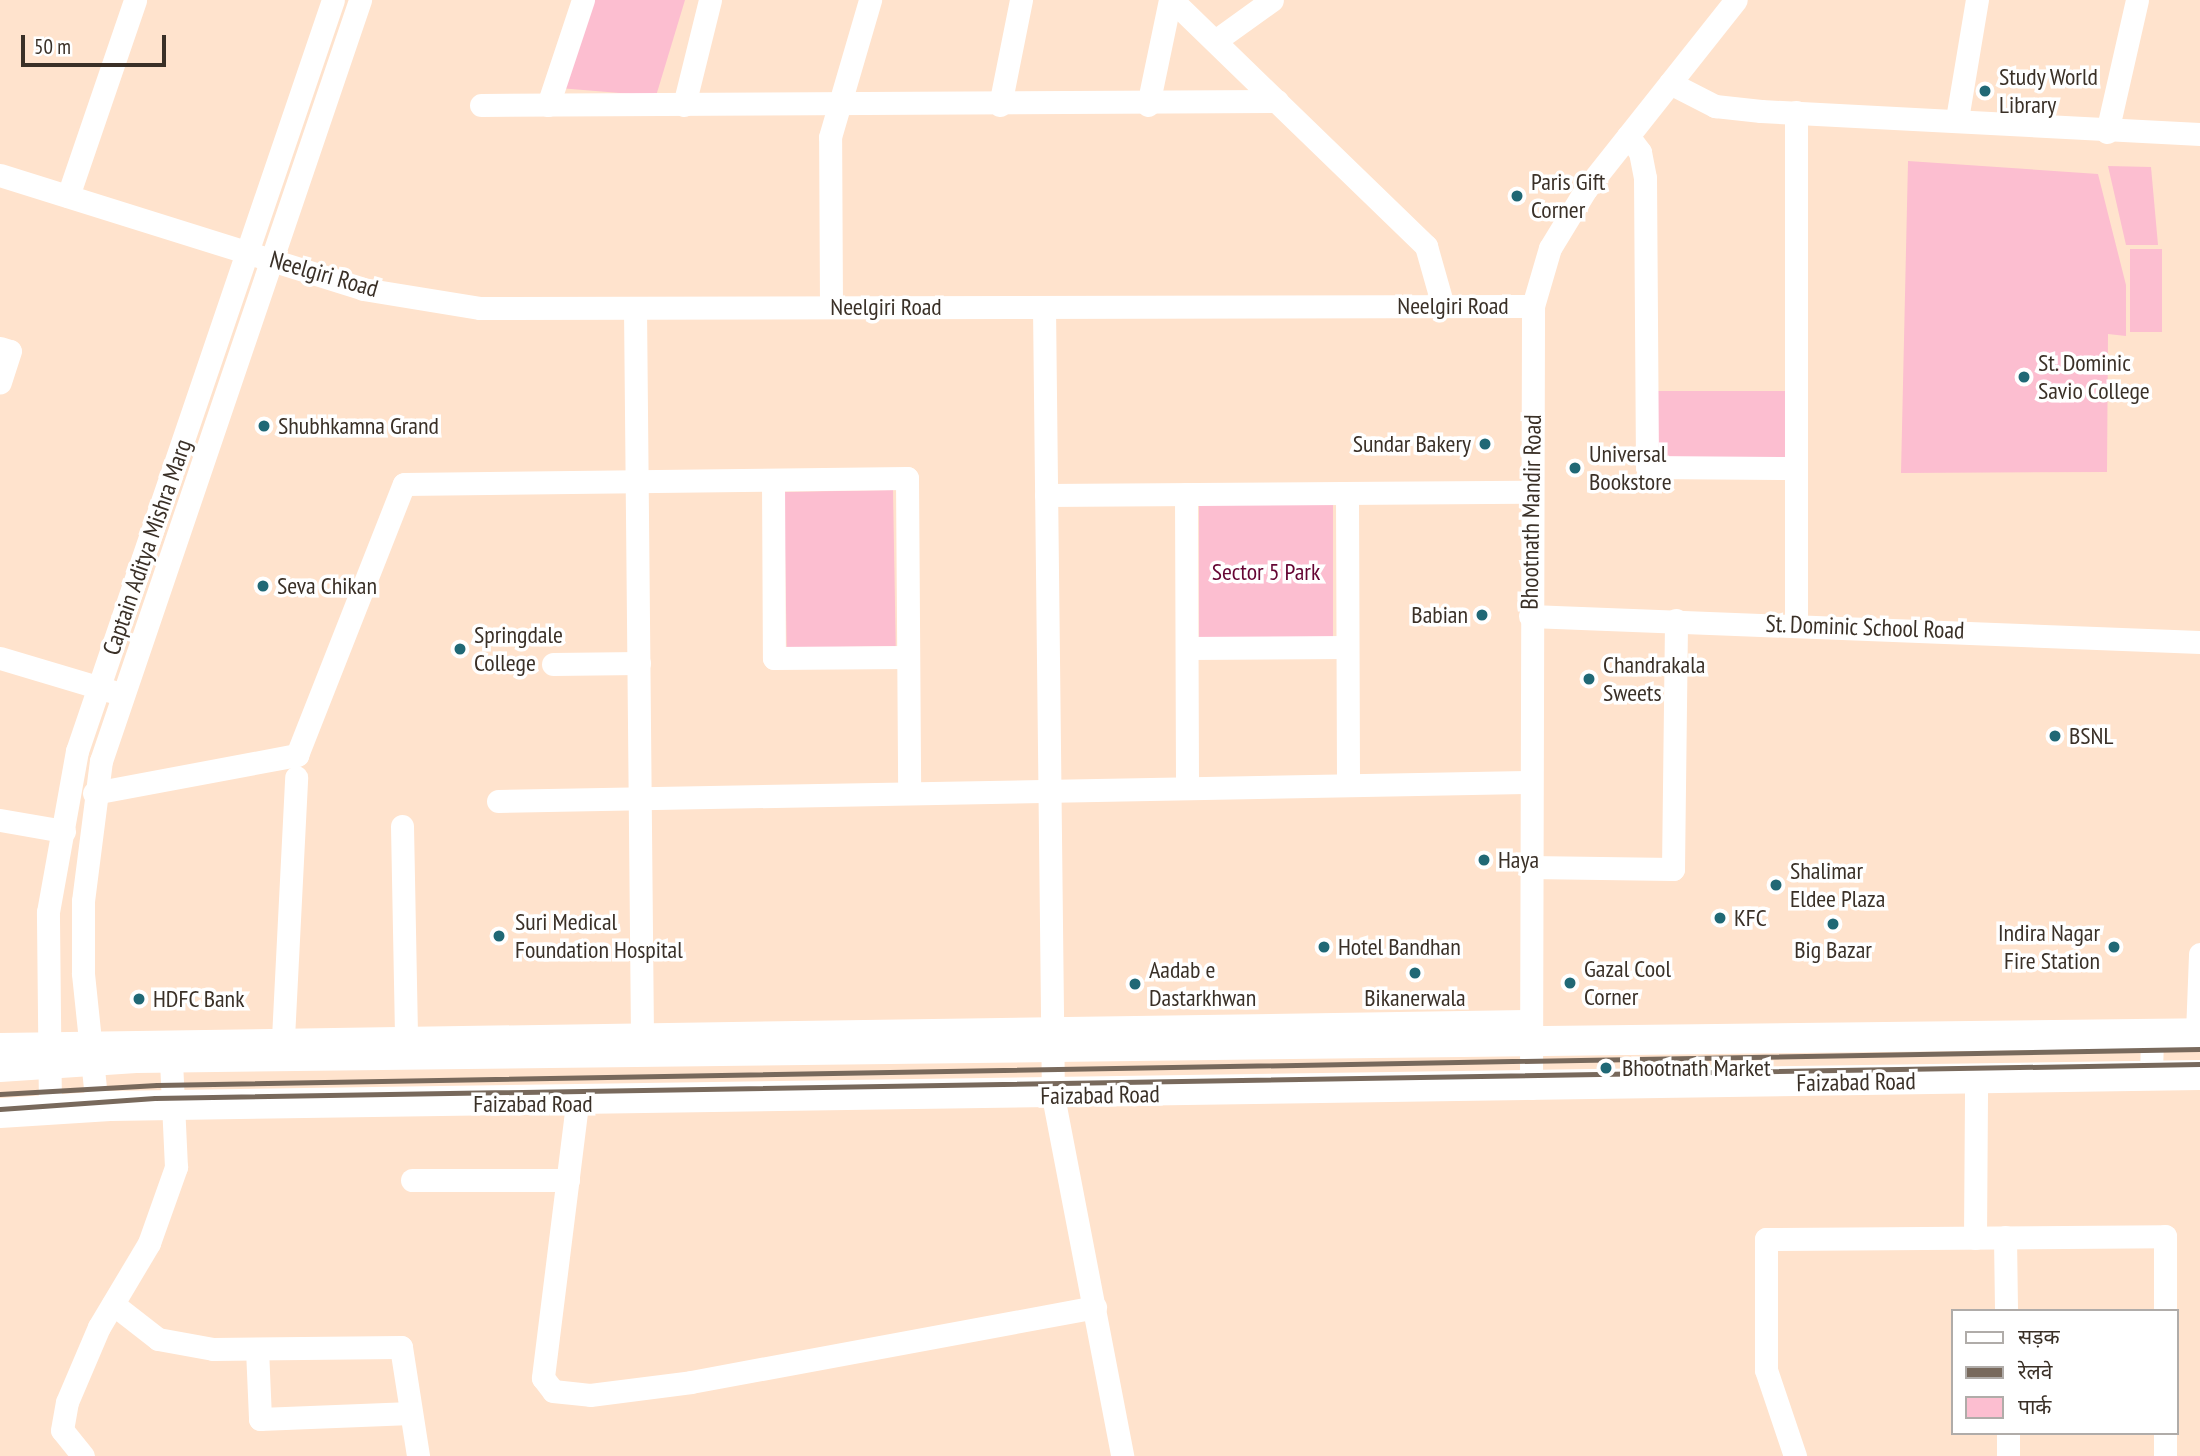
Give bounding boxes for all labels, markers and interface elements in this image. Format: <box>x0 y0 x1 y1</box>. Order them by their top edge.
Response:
scale bar <box>24 21 170 65</box>
text: 50 m <box>34 33 71 60</box>
place label: Study World Library <box>1999 63 2099 119</box>
marker: Study World Library <box>1977 83 1993 99</box>
place label: Paris Gift Corner <box>1531 168 1605 224</box>
marker: Paris Gift Corner <box>1509 188 1525 204</box>
street label: Neelgiri Road <box>266 245 382 303</box>
street label: Neelgiri Road <box>1397 292 1509 320</box>
street label: Neelgiri Road <box>830 293 942 321</box>
place label: St. Dominic Savio College <box>2038 349 2150 405</box>
marker: St. Dominic Savio College <box>2016 369 2032 385</box>
place label: Shubhkamna Grand <box>278 412 439 440</box>
street label: Bhootnath Mandir Road <box>1515 414 1547 610</box>
marker: Shubhkamna Grand <box>256 418 272 434</box>
place label: Sundar Bakery <box>1353 430 1471 458</box>
street label: Captain Aditya Mishra Marg <box>96 435 198 659</box>
marker: Sundar Bakery <box>1477 436 1493 452</box>
place label: Universal Bookstore <box>1589 440 1672 496</box>
marker: Universal Bookstore <box>1567 460 1583 476</box>
park label: Sector 5 Park <box>1212 558 1320 586</box>
place label: Seva Chikan <box>277 572 377 600</box>
marker: Seva Chikan <box>255 578 271 594</box>
place label: Babian <box>1411 601 1468 629</box>
marker: Babian <box>1474 607 1490 623</box>
street label: St. Dominic School Road <box>1764 609 1966 645</box>
place label: Springdale College <box>474 621 563 677</box>
marker: Springdale College <box>452 641 468 657</box>
place label: Chandrakala Sweets <box>1603 651 1705 707</box>
marker: Chandrakala Sweets <box>1581 671 1597 687</box>
place label: BSNL <box>2069 722 2113 750</box>
marker: BSNL <box>2047 728 2063 744</box>
place label: Haya <box>1498 846 1539 874</box>
marker: Haya <box>1476 852 1492 868</box>
place label: Shalimar Eldee Plaza <box>1790 857 1885 913</box>
marker: Shalimar Eldee Plaza <box>1768 877 1784 893</box>
place label: KFC <box>1734 904 1767 932</box>
place label: Suri Medical Foundation Hospital <box>515 908 683 964</box>
marker: KFC <box>1712 910 1728 926</box>
marker: Big Bazar <box>1825 916 1841 932</box>
place label: Indira Nagar Fire Station <box>1998 919 2100 975</box>
marker: Suri Medical Foundation Hospital <box>489 926 509 946</box>
place label: Hotel Bandhan <box>1338 933 1461 961</box>
place label: Big Bazar <box>1794 936 1872 964</box>
marker: Hotel Bandhan <box>1316 939 1332 955</box>
marker: Indira Nagar Fire Station <box>2106 939 2122 955</box>
place label: Gazal Cool Corner <box>1584 955 1671 1011</box>
place label: Aadab e Dastarkhwan <box>1149 956 1256 1012</box>
marker: Bikanerwala <box>1407 965 1423 981</box>
marker: Gazal Cool Corner <box>1562 975 1578 991</box>
marker: Aadab e Dastarkhwan <box>1127 976 1143 992</box>
place label: Bikanerwala <box>1364 984 1466 1012</box>
place label: HDFC Bank <box>153 985 245 1013</box>
marker: HDFC Bank <box>131 991 147 1007</box>
place label: Bhootnath Market <box>1622 1054 1771 1082</box>
marker: Bhootnath Market <box>1596 1058 1616 1078</box>
street label: Faizabad Road <box>1796 1067 1916 1097</box>
street label: Faizabad Road <box>1040 1080 1160 1110</box>
street label: Faizabad Road <box>473 1090 593 1118</box>
legend <box>1952 1309 2179 1435</box>
text: सड़क <box>2018 1323 2060 1350</box>
text: रेलवे <box>2018 1358 2053 1385</box>
text: पार्क <box>2018 1393 2052 1420</box>

